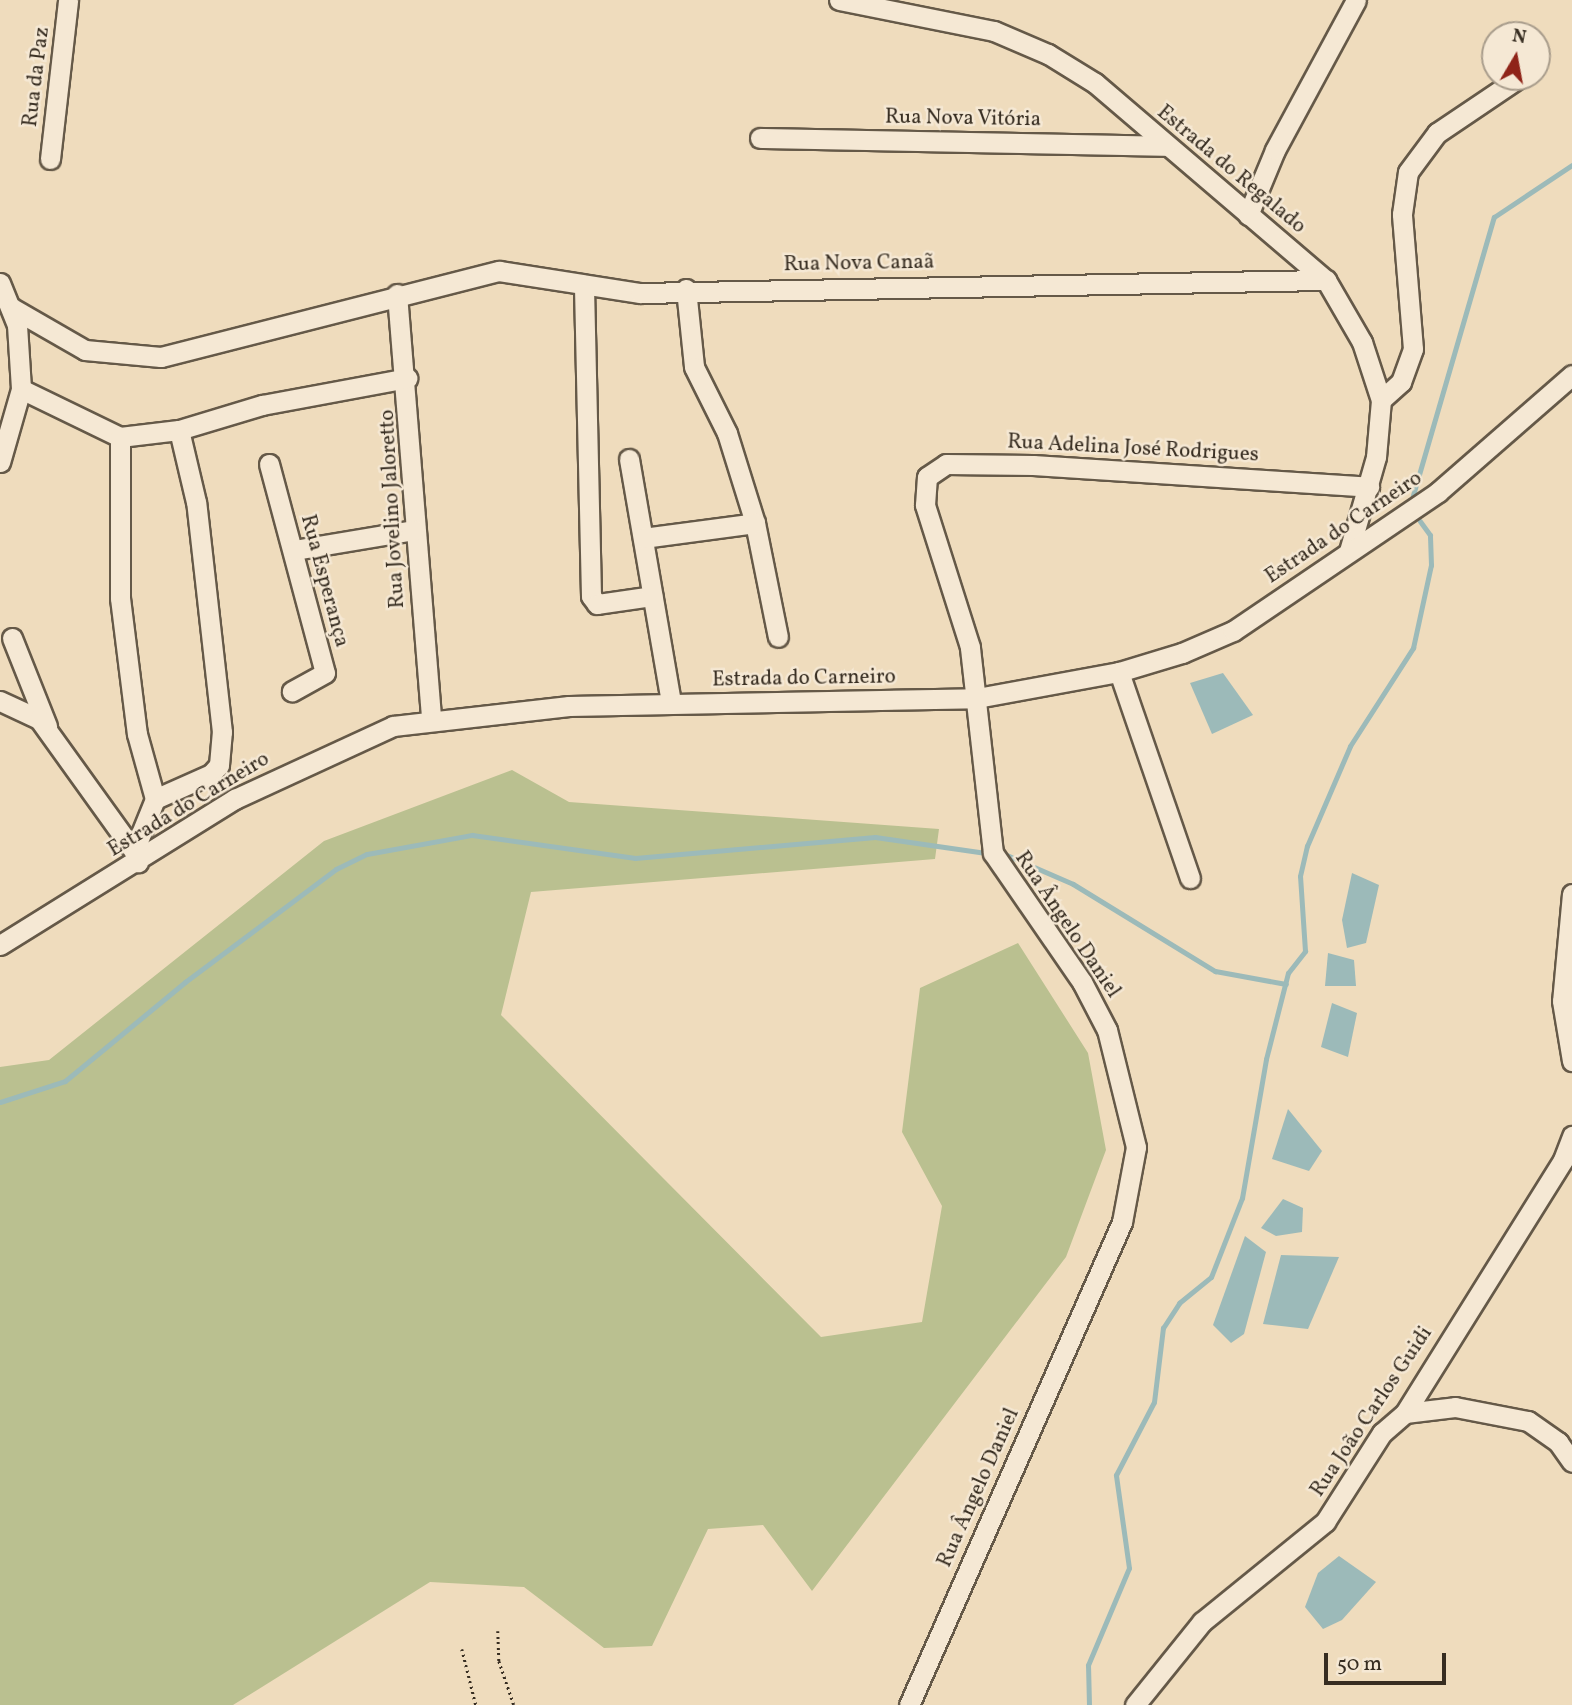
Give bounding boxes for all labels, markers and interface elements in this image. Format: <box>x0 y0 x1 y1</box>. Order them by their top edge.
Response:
north arrow <box>1481 21 1551 91</box>
text: N <box>1510 23 1528 51</box>
street label: Rua da Paz <box>18 26 56 128</box>
street label: Estrada do Regalado <box>1151 100 1311 240</box>
street label: Rua Nova Vitória <box>884 105 1042 133</box>
street label: Rua Nova Canaã <box>783 250 935 278</box>
street label: Rua Jovelino Jaloretto <box>375 409 411 609</box>
street label: Rua Adelina José Rodrigues <box>1007 430 1259 468</box>
street label: Estrada do Carneiro <box>1261 466 1427 590</box>
street label: Rua Esperança <box>294 512 354 650</box>
street label: Estrada do Carneiro <box>712 665 896 693</box>
street label: Estrada do Carneiro <box>104 747 274 863</box>
street label: Rua Ângelo Daniel <box>1009 847 1125 1003</box>
street label: Rua João Carlos Guidi <box>1306 1322 1438 1502</box>
street label: Rua Ângelo Daniel <box>933 1405 1025 1571</box>
scale bar <box>1327 1638 1450 1682</box>
text: 50 m <box>1337 1650 1382 1679</box>

